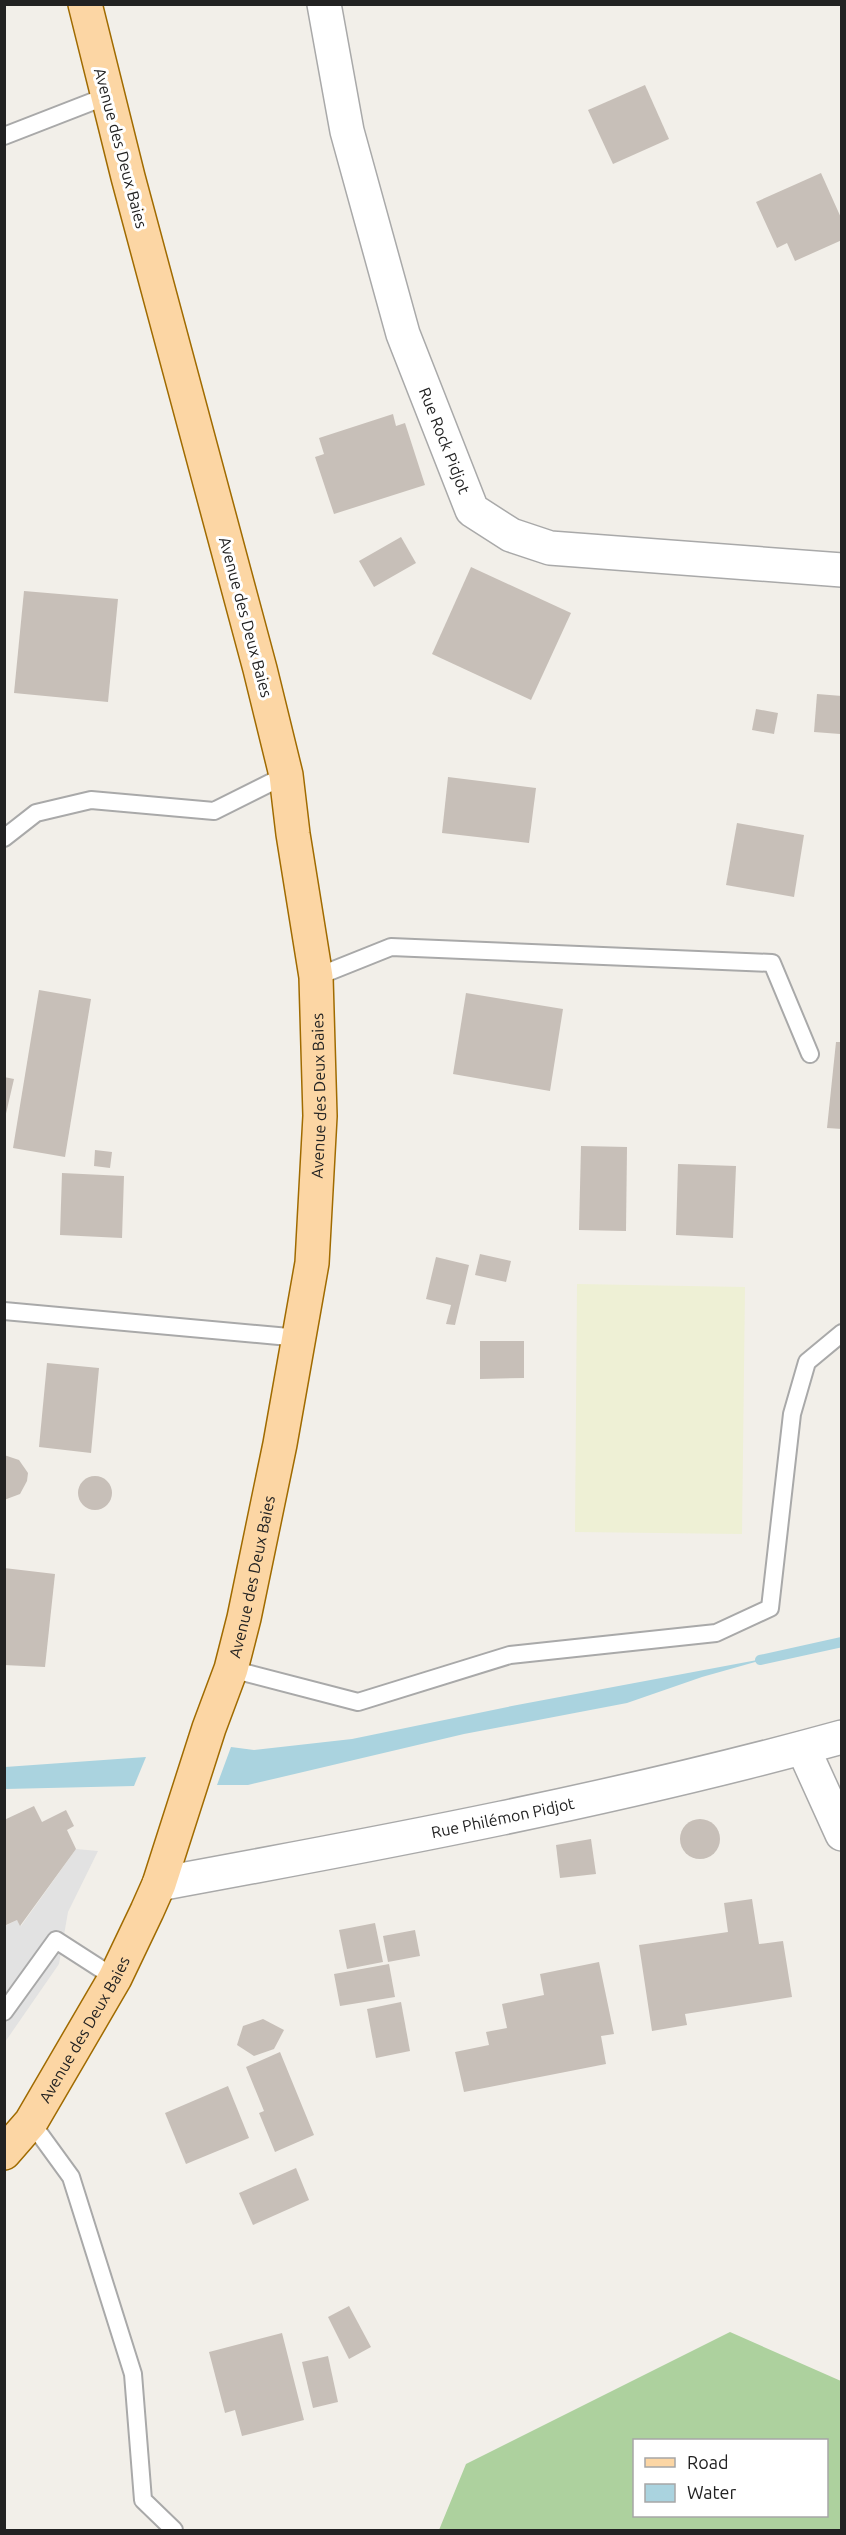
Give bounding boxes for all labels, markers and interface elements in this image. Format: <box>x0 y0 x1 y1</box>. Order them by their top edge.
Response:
street label: Avenue des Deux Baies <box>91 66 151 230</box>
street label: Rue Rock Pidjot <box>416 385 474 497</box>
street label: Avenue des Deux Baies <box>216 535 276 699</box>
street label: Avenue des Deux Baies <box>308 1013 329 1179</box>
street label: Avenue des Deux Baies <box>225 1494 278 1660</box>
street label: Rue Philémon Pidjot <box>430 1794 577 1841</box>
street label: Avenue des Deux Baies <box>35 1953 133 2106</box>
legend <box>633 2439 828 2517</box>
text: Road <box>687 2452 729 2472</box>
text: Water <box>687 2482 737 2502</box>

